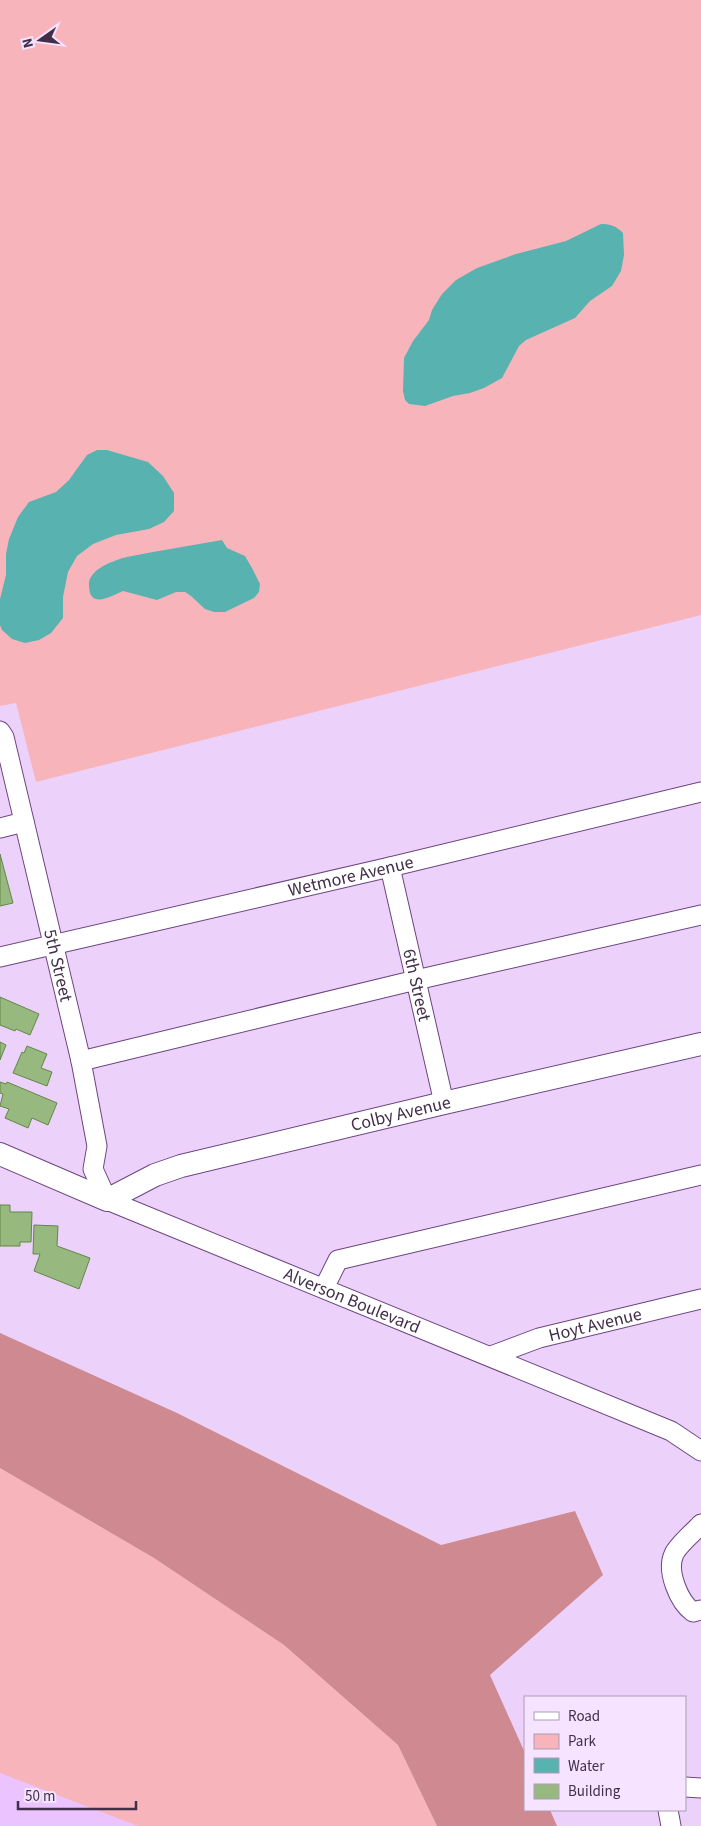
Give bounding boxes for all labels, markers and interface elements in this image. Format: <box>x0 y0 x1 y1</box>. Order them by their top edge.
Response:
north arrow <box>15 15 65 65</box>
text: N <box>18 36 39 50</box>
street label: Wetmore Avenue <box>286 850 416 903</box>
street label: 5th Street <box>37 927 78 1004</box>
street label: 6th Street <box>396 946 437 1024</box>
street label: Colby Avenue <box>348 1090 453 1138</box>
street label: Alverson Boulevard <box>280 1262 424 1340</box>
street label: Hoyt Avenue <box>546 1302 644 1348</box>
legend <box>524 1696 686 1811</box>
text: Road <box>568 1706 600 1727</box>
text: Park <box>568 1731 597 1752</box>
text: Water <box>568 1756 605 1777</box>
scale bar <box>18 1778 135 1810</box>
text: Building <box>568 1781 621 1802</box>
text: 50 m <box>25 1786 55 1807</box>

